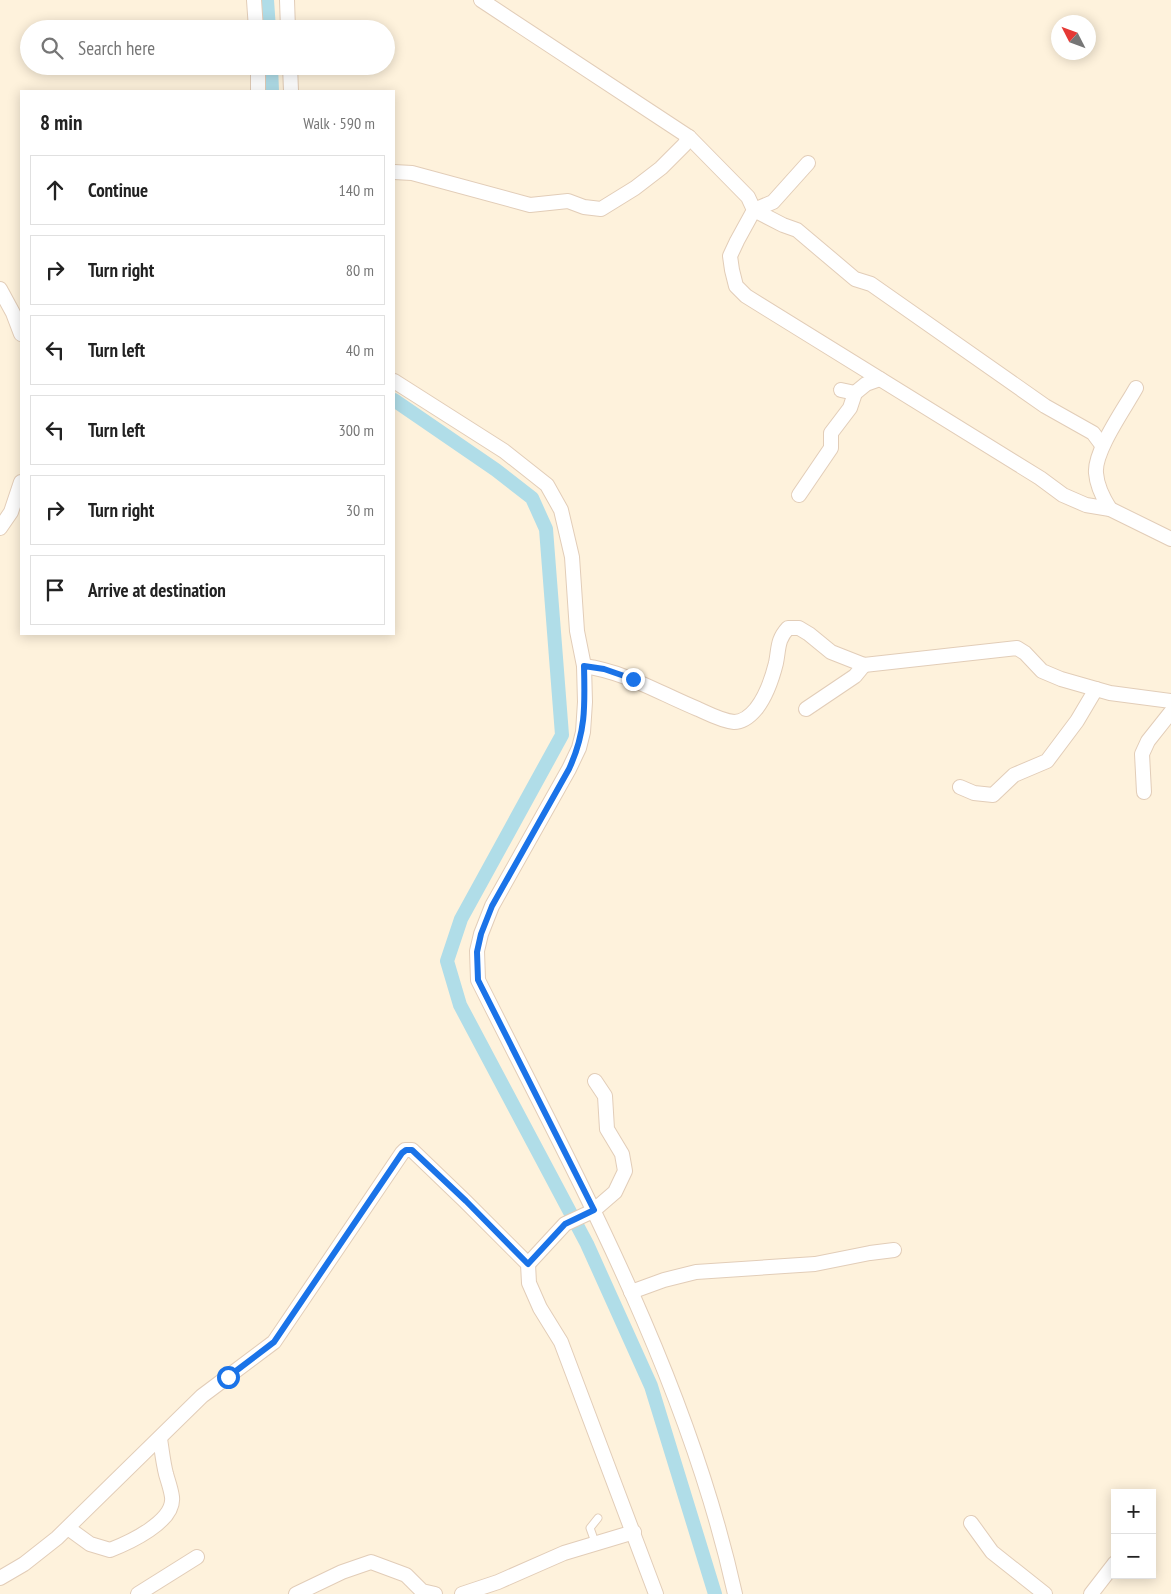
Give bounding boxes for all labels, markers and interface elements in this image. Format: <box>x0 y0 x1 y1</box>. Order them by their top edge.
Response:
north arrow <box>1051 15 1096 60</box>
search box <box>20 20 395 75</box>
icon: search <box>38 34 66 62</box>
text: Search here <box>78 36 155 60</box>
text: 8 min <box>40 109 82 136</box>
text: Walk · 590 m <box>303 113 375 133</box>
icon: ahead <box>41 176 69 204</box>
text: Continue <box>88 178 148 202</box>
text: 140 m <box>339 180 374 200</box>
icon: right <box>41 256 69 284</box>
text: Turn right <box>88 258 154 282</box>
text: 80 m <box>346 260 374 280</box>
icon: left <box>41 336 69 364</box>
text: Turn left <box>88 338 145 362</box>
text: 40 m <box>346 340 374 360</box>
icon: left <box>41 416 69 444</box>
text: Turn left <box>88 418 145 442</box>
text: 300 m <box>339 420 374 440</box>
icon: right <box>41 496 69 524</box>
text: Turn right <box>88 498 154 522</box>
text: 30 m <box>346 500 374 520</box>
icon: arrive <box>41 576 69 604</box>
text: Arrive at destination <box>88 578 226 602</box>
route end <box>622 668 645 691</box>
route start <box>217 1366 240 1389</box>
map controls <box>1111 1489 1156 1579</box>
button: + <box>1111 1489 1156 1534</box>
button: − <box>1111 1534 1156 1579</box>

